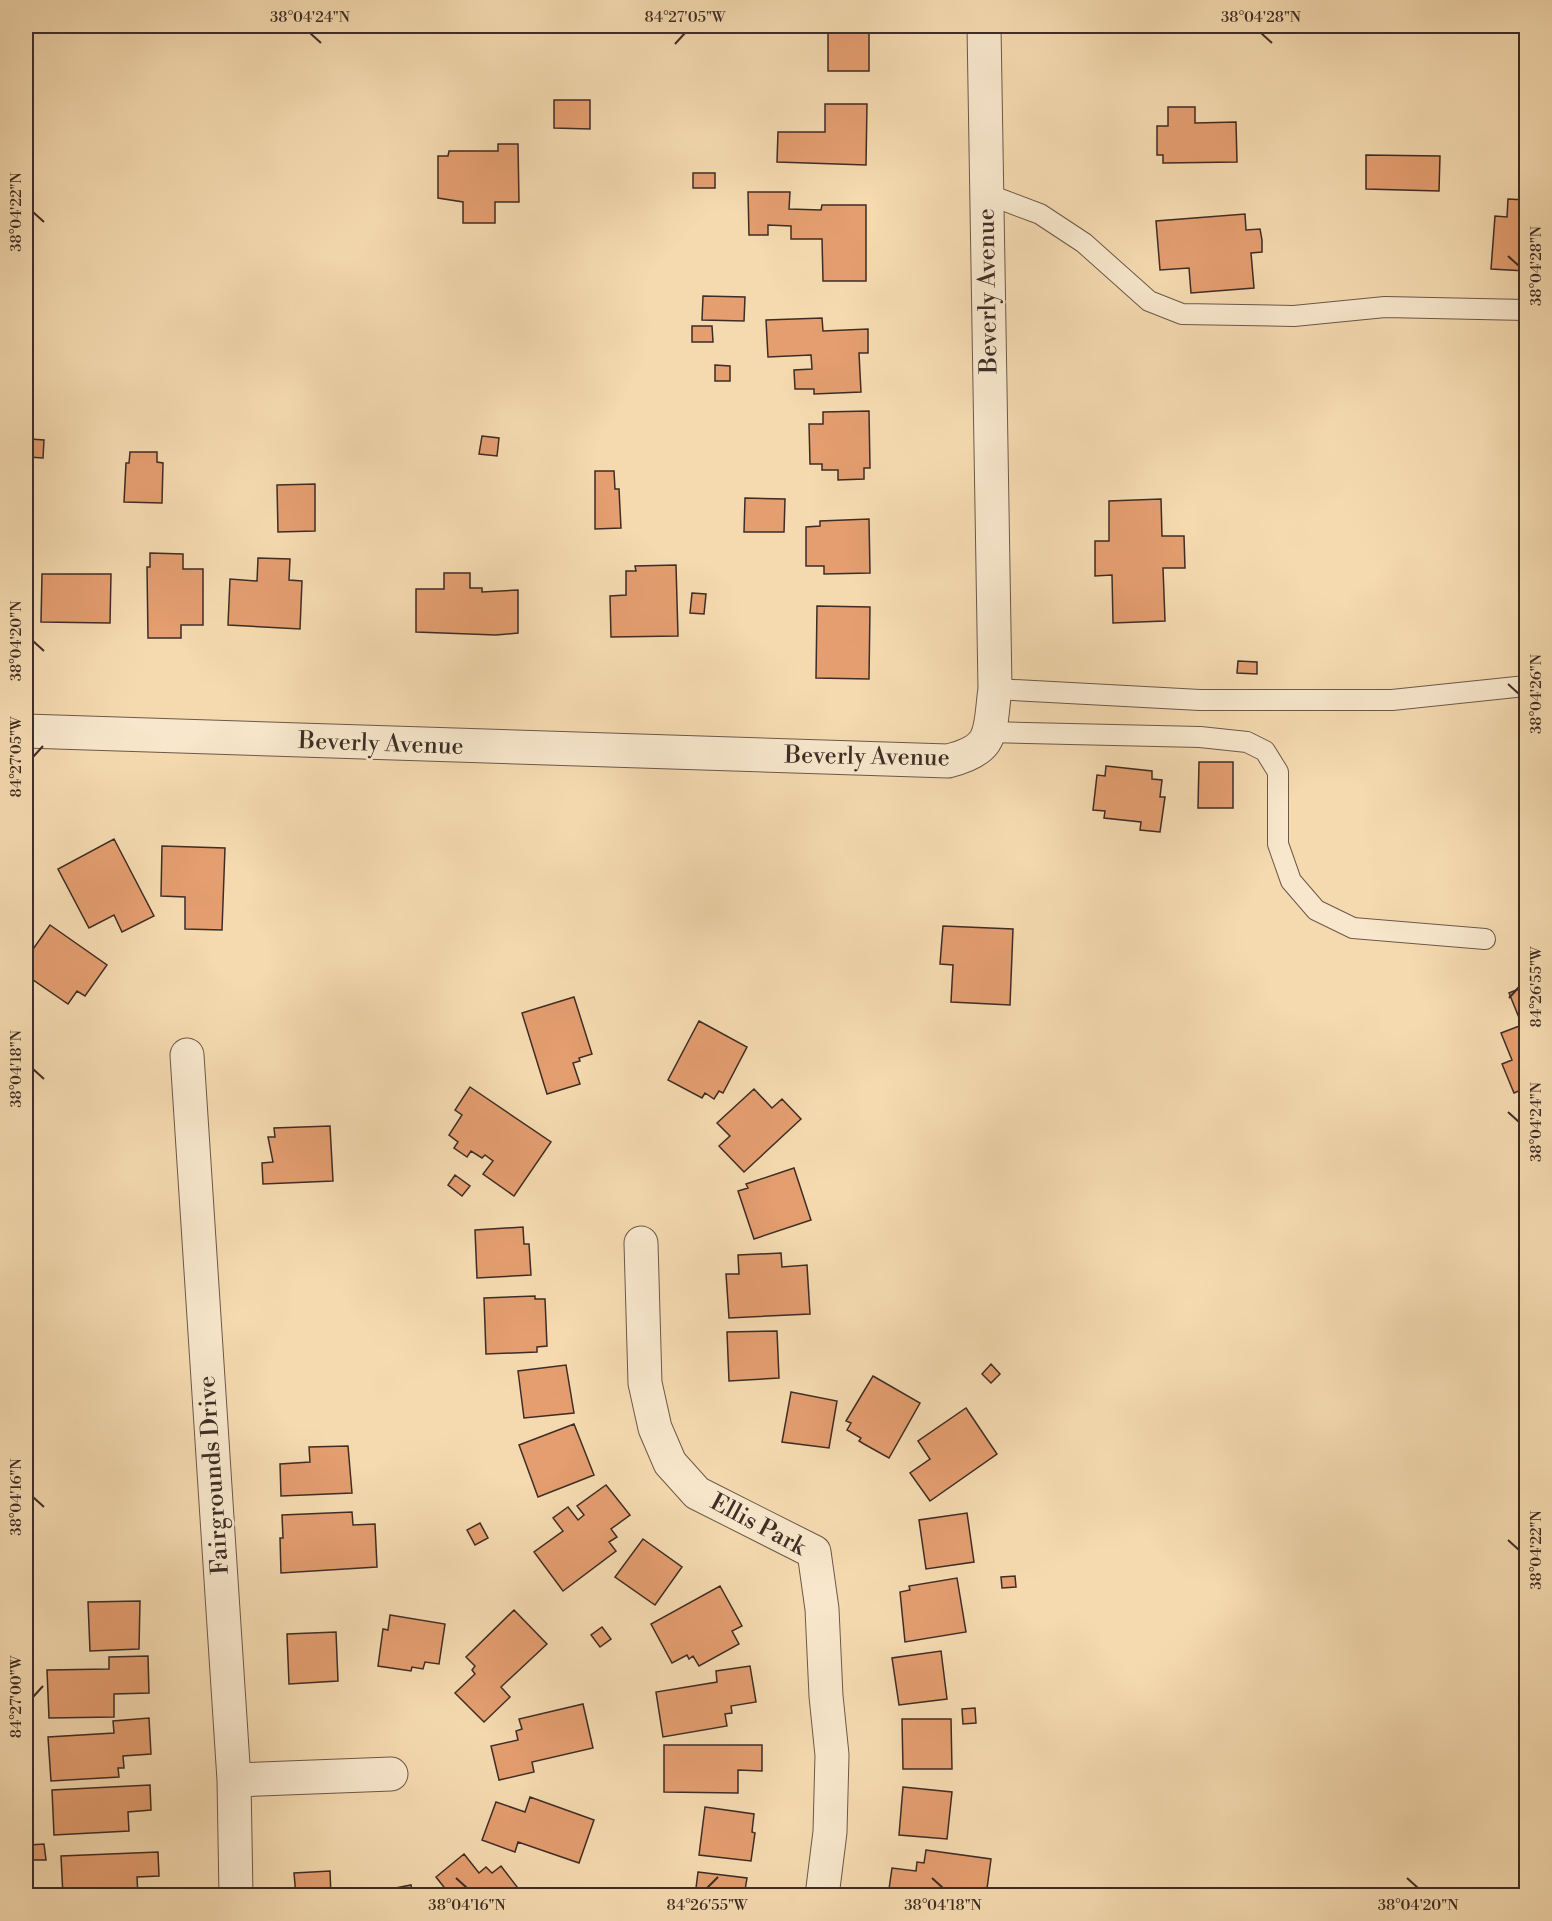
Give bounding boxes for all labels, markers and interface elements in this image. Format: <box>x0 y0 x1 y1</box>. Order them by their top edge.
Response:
text: 38°04'24"N <box>270 8 350 27</box>
text: 84°27'05"W <box>645 8 726 27</box>
text: 38°04'28"N <box>1221 8 1301 27</box>
text: 38°04'22"N <box>7 172 26 252</box>
street label: Beverly Avenue <box>972 208 1004 375</box>
text: 38°04'28"N <box>1527 226 1546 306</box>
text: 38°04'20"N <box>7 601 26 681</box>
text: 38°04'26"N <box>1527 654 1546 734</box>
text: 84°27'05"W <box>7 716 26 797</box>
street label: Beverly Avenue <box>297 726 464 762</box>
street label: Beverly Avenue <box>783 741 950 773</box>
text: 84°26'55"W <box>1527 946 1546 1027</box>
text: 38°04'18"N <box>7 1030 26 1108</box>
text: 38°04'24"N <box>1527 1082 1546 1162</box>
street label: Fairgrounds Drive <box>192 1375 236 1575</box>
text: 38°04'16"N <box>7 1458 26 1536</box>
street label: Ellis Park <box>705 1487 812 1563</box>
text: 38°04'22"N <box>1527 1510 1546 1590</box>
text: 84°27'00"W <box>7 1655 26 1738</box>
text: 38°04'16"N <box>428 1896 506 1915</box>
text: 84°26'55"W <box>667 1896 748 1915</box>
text: 38°04'18"N <box>904 1896 982 1915</box>
text: 38°04'20"N <box>1378 1896 1458 1915</box>

